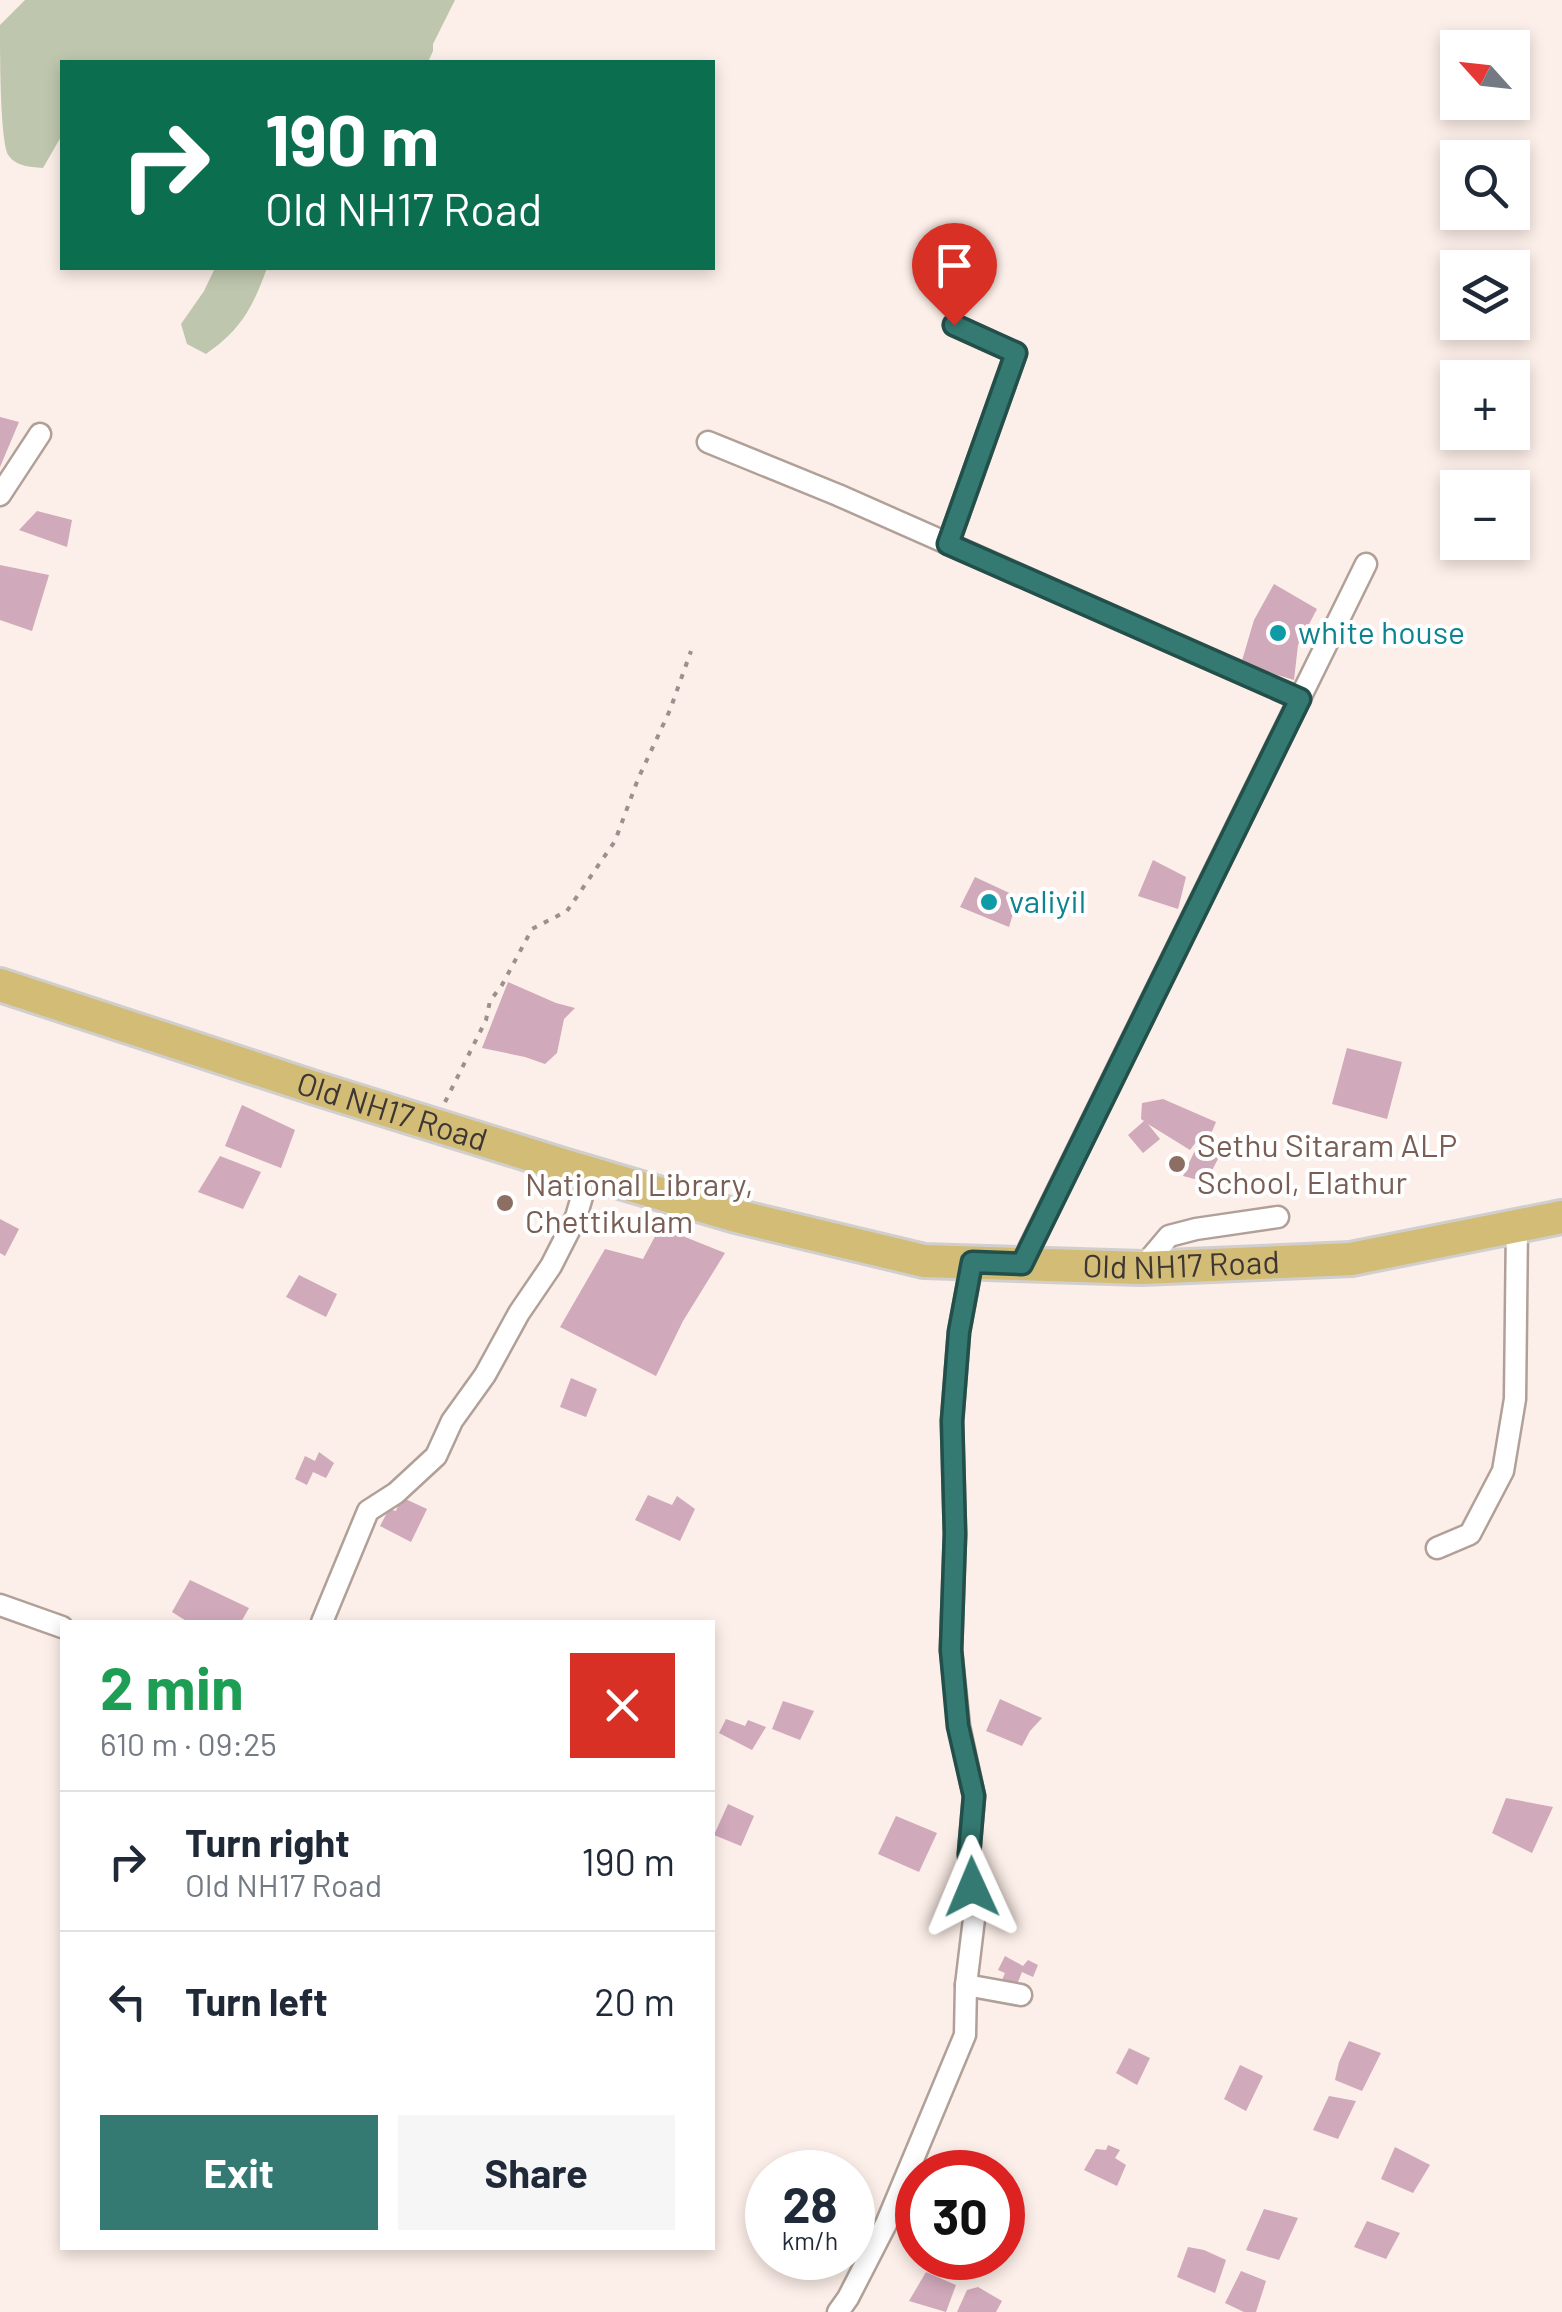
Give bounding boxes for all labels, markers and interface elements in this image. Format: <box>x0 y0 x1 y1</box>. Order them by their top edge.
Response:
north arrow <box>1440 30 1530 120</box>
map controls <box>1440 30 1530 560</box>
text: 190 m <box>265 96 439 180</box>
icon: right <box>100 100 230 230</box>
button: search <box>1440 140 1530 230</box>
text: Old NH17 Road <box>265 181 542 235</box>
pin <box>912 223 997 326</box>
icon: arrive <box>927 238 982 293</box>
button: layers <box>1440 250 1530 340</box>
button: + <box>1440 360 1530 450</box>
button: − <box>1440 470 1530 560</box>
place label: white house <box>1298 612 1465 650</box>
marker: white house <box>1267 622 1289 644</box>
place label: valiyil <box>1009 881 1086 919</box>
marker: valiyil <box>978 891 1000 913</box>
street label: Old NH17 Road <box>293 1062 492 1157</box>
place label: Sethu Sitaram ALP School, Elathur <box>1197 1125 1457 1200</box>
marker: Sethu Sitaram ALP School, Elathur <box>1166 1153 1188 1175</box>
place label: National Library, Chettikulam <box>525 1164 754 1239</box>
marker: National Library, Chettikulam <box>494 1192 516 1214</box>
street label: Old NH17 Road <box>1082 1241 1280 1285</box>
text: 2 min <box>100 1650 244 1722</box>
button: close <box>570 1653 675 1758</box>
text: 610 m · 09:25 <box>100 1724 277 1762</box>
text: Turn right <box>185 1819 350 1865</box>
icon: right <box>100 1834 155 1889</box>
position arrow <box>920 1835 1024 1939</box>
text: 190 m <box>581 1838 675 1884</box>
text: Old NH17 Road <box>185 1865 382 1903</box>
icon: left <box>100 1974 155 2029</box>
text: Turn left <box>185 1978 328 2024</box>
text: 20 m <box>594 1978 675 2024</box>
button: Exit <box>100 2115 378 2230</box>
button: Share <box>398 2115 675 2230</box>
speed limit sign: 30 <box>895 2150 1025 2280</box>
text: 28 <box>782 2173 838 2233</box>
text: km/h <box>782 2225 838 2255</box>

